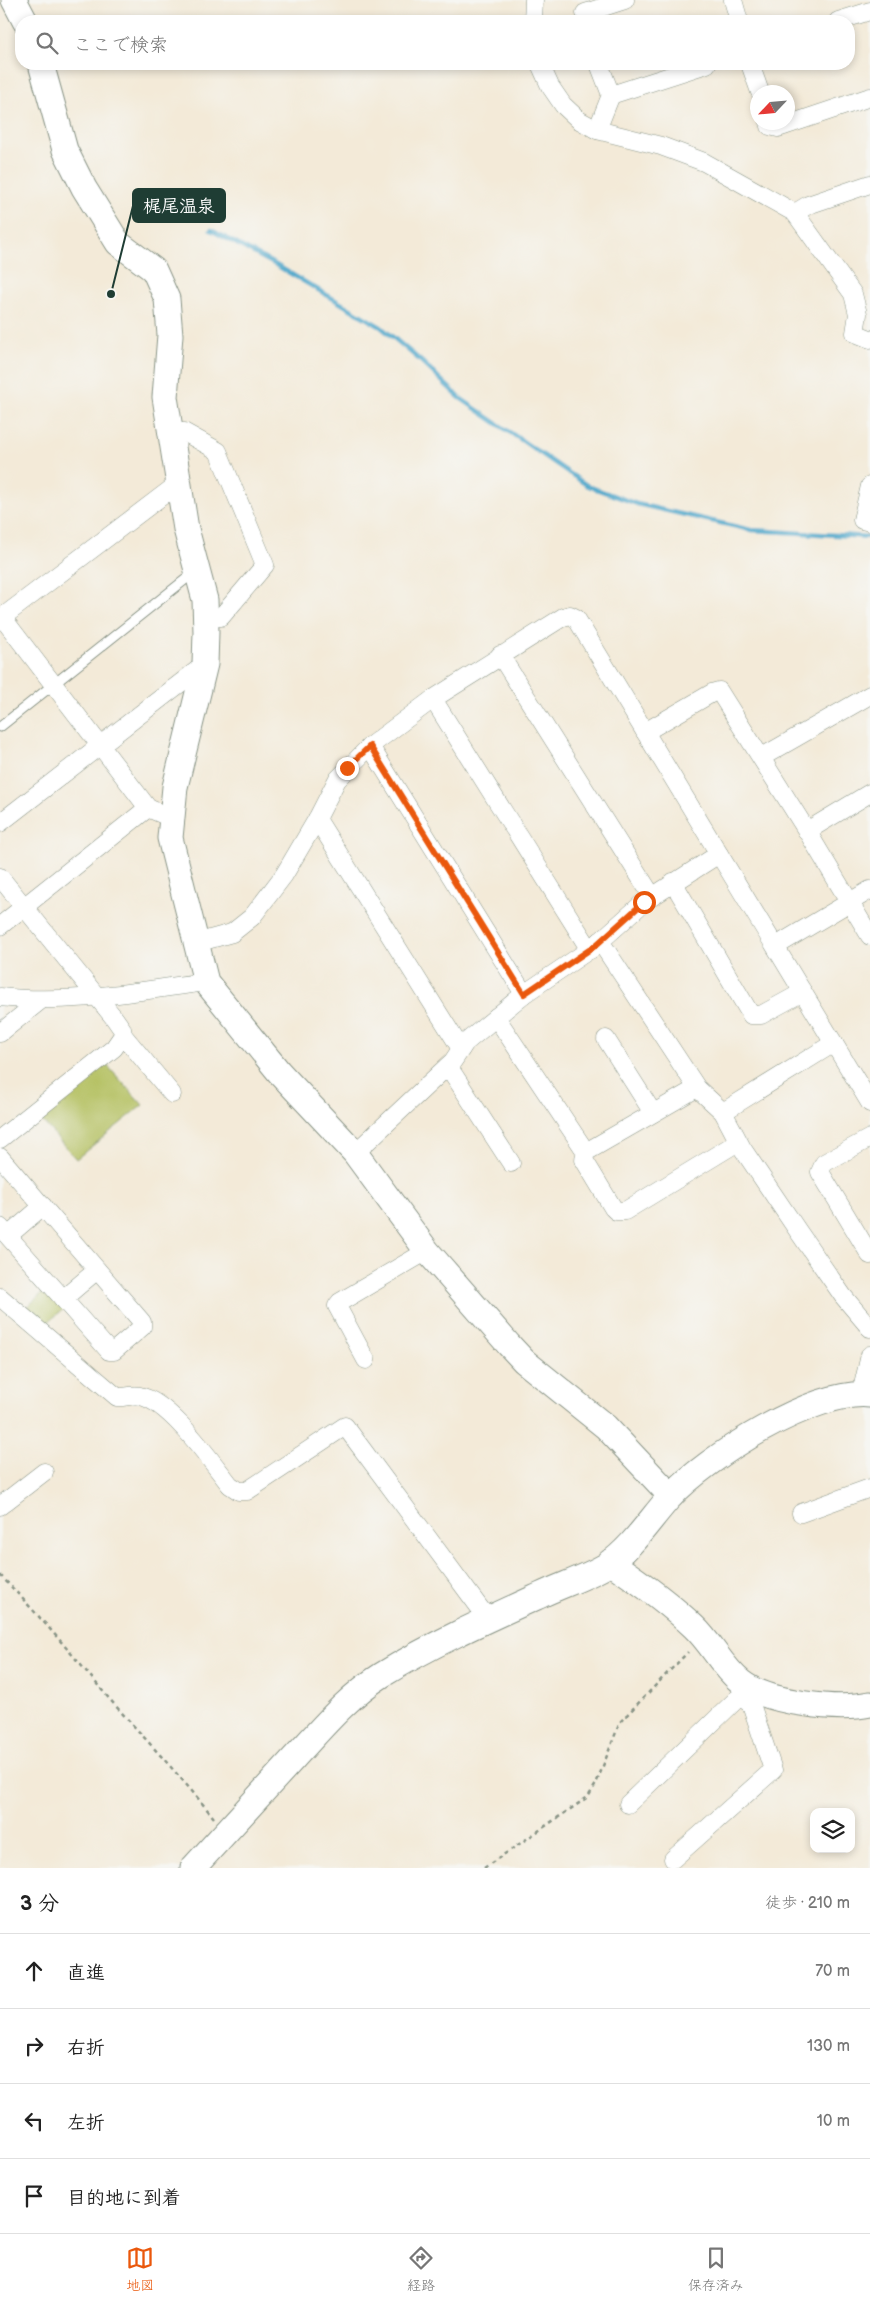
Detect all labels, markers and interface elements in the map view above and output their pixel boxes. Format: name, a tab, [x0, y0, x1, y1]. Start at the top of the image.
search box	[15, 15, 855, 70]
icon: search	[33, 29, 61, 57]
text: ここで検索	[73, 34, 168, 57]
north arrow	[750, 85, 795, 130]
callout: 梶尾温泉	[133, 189, 225, 222]
text: 梶尾温泉	[143, 196, 215, 217]
route end	[336, 757, 359, 780]
route start	[633, 891, 656, 914]
map controls	[810, 1808, 855, 1853]
button: layers	[810, 1808, 855, 1853]
text: 3 分	[20, 1891, 59, 1916]
text: 徒歩 · 210 m	[765, 1894, 850, 1913]
icon: ahead	[20, 1957, 48, 1985]
text: 直進	[67, 1962, 105, 1985]
text: 70 m	[815, 1962, 850, 1981]
icon: right	[20, 2032, 48, 2060]
text: 右折	[67, 2037, 105, 2060]
text: 130 m	[807, 2037, 850, 2056]
icon: left	[20, 2107, 48, 2135]
text: 左折	[67, 2112, 105, 2135]
text: 10 m	[817, 2112, 850, 2131]
icon: arrive	[20, 2182, 48, 2210]
text: 目的地に到着	[67, 2187, 181, 2210]
tab: 地図	[126, 2244, 154, 2294]
tab: 経路	[407, 2244, 435, 2294]
tab: 保存済み	[688, 2244, 744, 2294]

